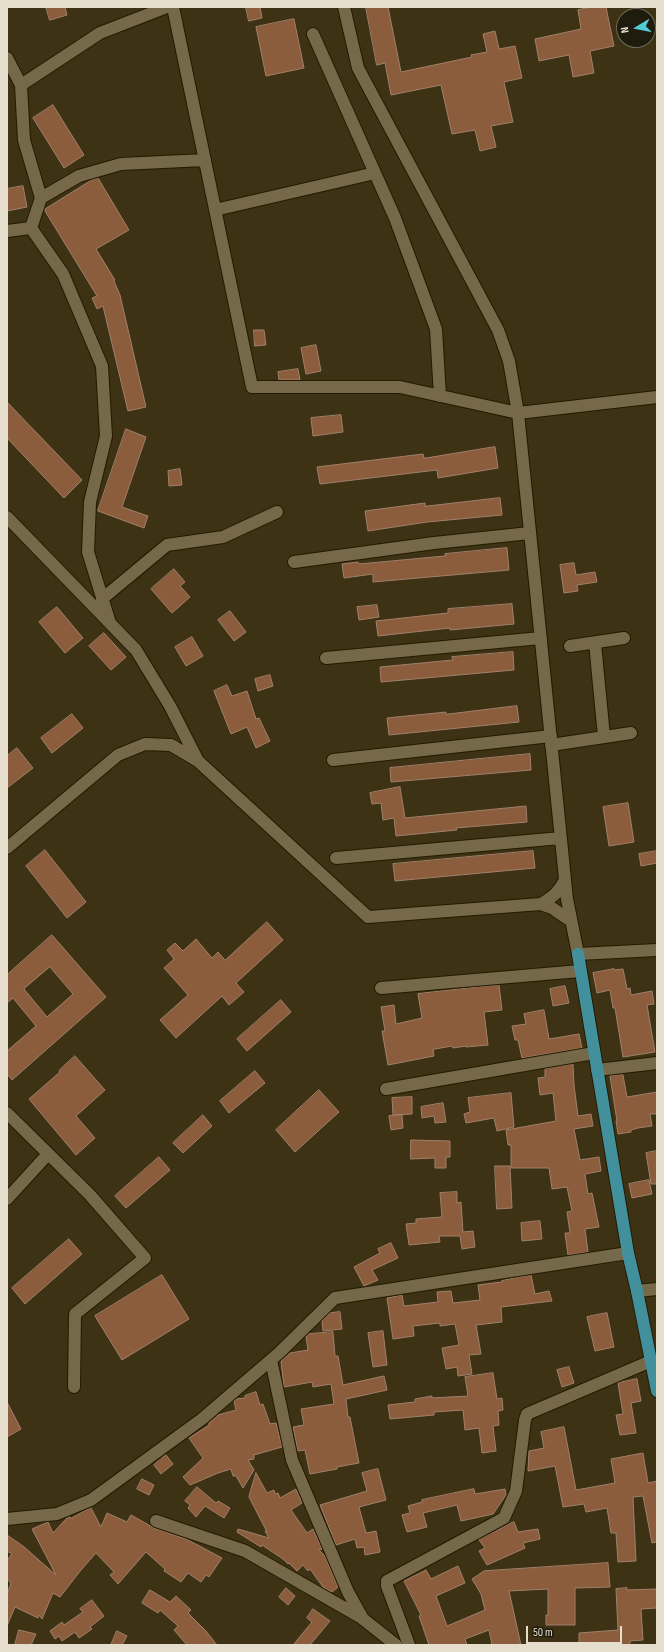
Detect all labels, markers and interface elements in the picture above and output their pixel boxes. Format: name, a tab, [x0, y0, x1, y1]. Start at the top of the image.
north arrow	[616, 8, 656, 48]
text: N	[618, 26, 632, 34]
scale bar	[528, 1618, 624, 1644]
text: 50 m	[533, 1625, 553, 1640]

